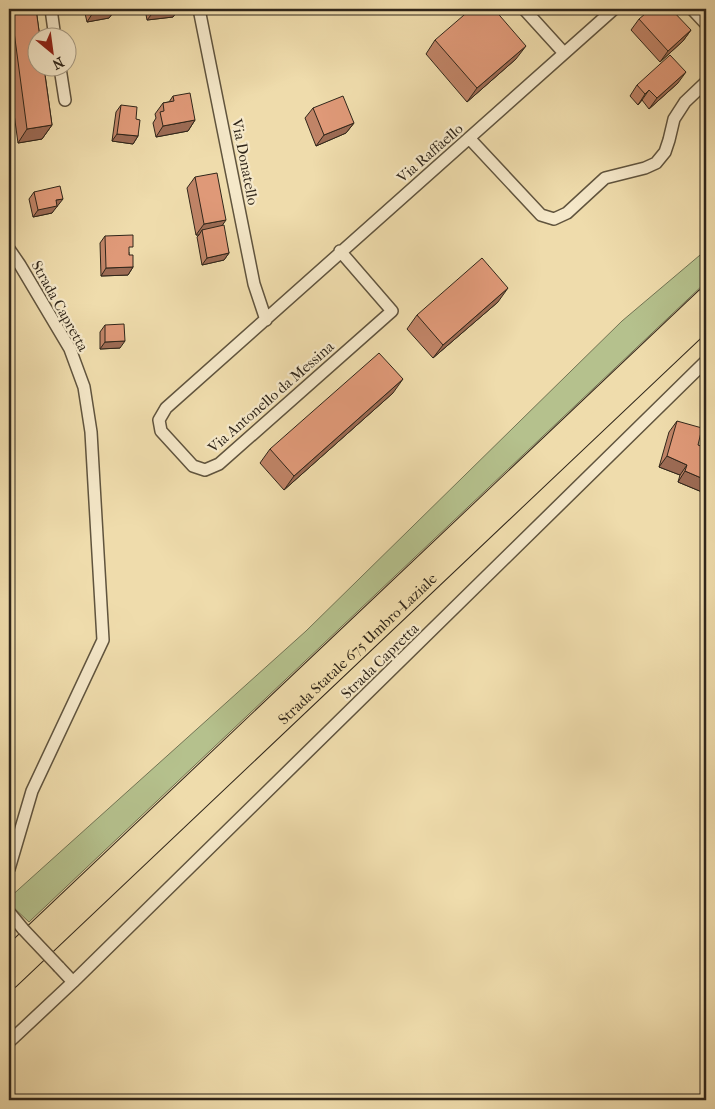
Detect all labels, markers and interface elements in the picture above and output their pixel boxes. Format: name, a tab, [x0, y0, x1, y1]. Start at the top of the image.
north arrow	[28, 28, 78, 78]
text: N	[49, 53, 67, 73]
street label: Via Donatello	[228, 116, 262, 207]
street label: Via Raffaello	[393, 119, 467, 187]
street label: Strada Capretta	[28, 257, 93, 356]
street label: Via Antonello da Messina	[204, 337, 338, 457]
street label: Strada Statale 675 Umbro-Laziale	[274, 569, 441, 728]
street label: Strada Capretta	[337, 619, 423, 703]

